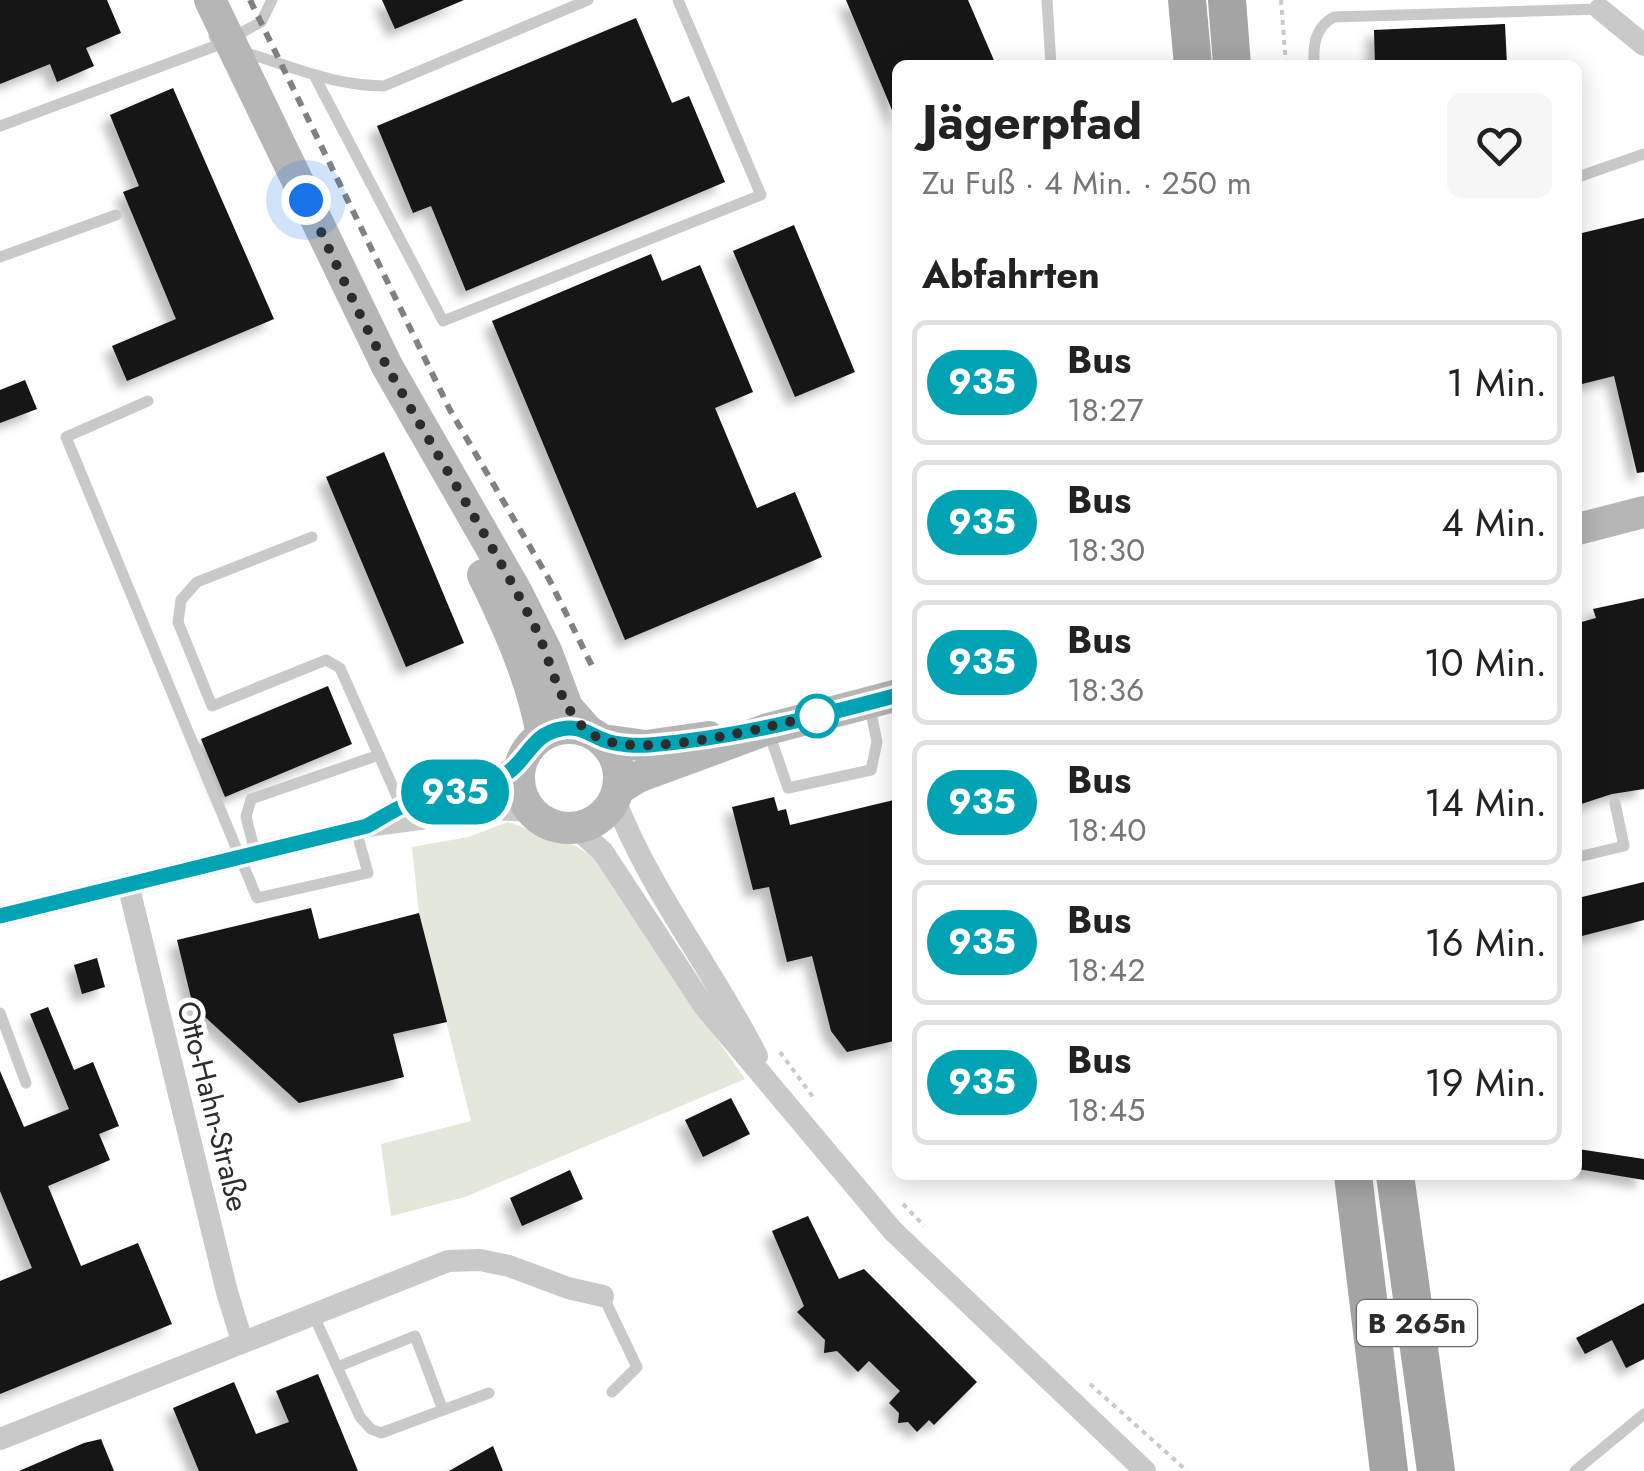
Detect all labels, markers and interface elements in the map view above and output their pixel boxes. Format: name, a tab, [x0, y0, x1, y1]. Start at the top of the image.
text: Jägerpfad	[922, 88, 1142, 157]
button: heart	[1447, 93, 1552, 198]
text: Zu Fuß · 4 Min. · 250 m	[922, 160, 1252, 206]
your location	[281, 175, 331, 225]
text: Abfahrten	[922, 247, 1100, 302]
text: Bus	[1067, 332, 1131, 387]
text: 1 Min.	[1446, 355, 1547, 410]
text: 935	[948, 357, 1016, 407]
text: 18:27	[1067, 387, 1143, 433]
text: Bus	[1067, 472, 1131, 527]
text: 4 Min.	[1441, 495, 1547, 550]
text: 935	[948, 497, 1016, 547]
text: 18:30	[1067, 527, 1145, 573]
text: Bus	[1067, 612, 1131, 667]
text: 10 Min.	[1424, 635, 1547, 690]
text: 935	[948, 637, 1016, 687]
text: 18:36	[1067, 667, 1144, 713]
unlabelled marker	[796, 695, 838, 737]
text: Bus	[1067, 752, 1131, 807]
line badge: 935	[398, 760, 512, 824]
text: 935	[421, 767, 489, 817]
text: 14 Min.	[1424, 775, 1547, 830]
text: 935	[948, 777, 1016, 827]
text: 18:40	[1067, 807, 1146, 853]
text: Bus	[1067, 892, 1131, 947]
text: 16 Min.	[1425, 915, 1547, 970]
text: 935	[948, 917, 1016, 967]
text: 18:42	[1067, 947, 1145, 993]
street label: Otto-Hahn-Straße	[166, 996, 260, 1216]
text: Bus	[1067, 1032, 1131, 1087]
text: 19 Min.	[1425, 1055, 1547, 1110]
text: 935	[948, 1057, 1016, 1107]
text: 18:45	[1067, 1087, 1145, 1133]
road number: B 265n	[1357, 1300, 1477, 1346]

